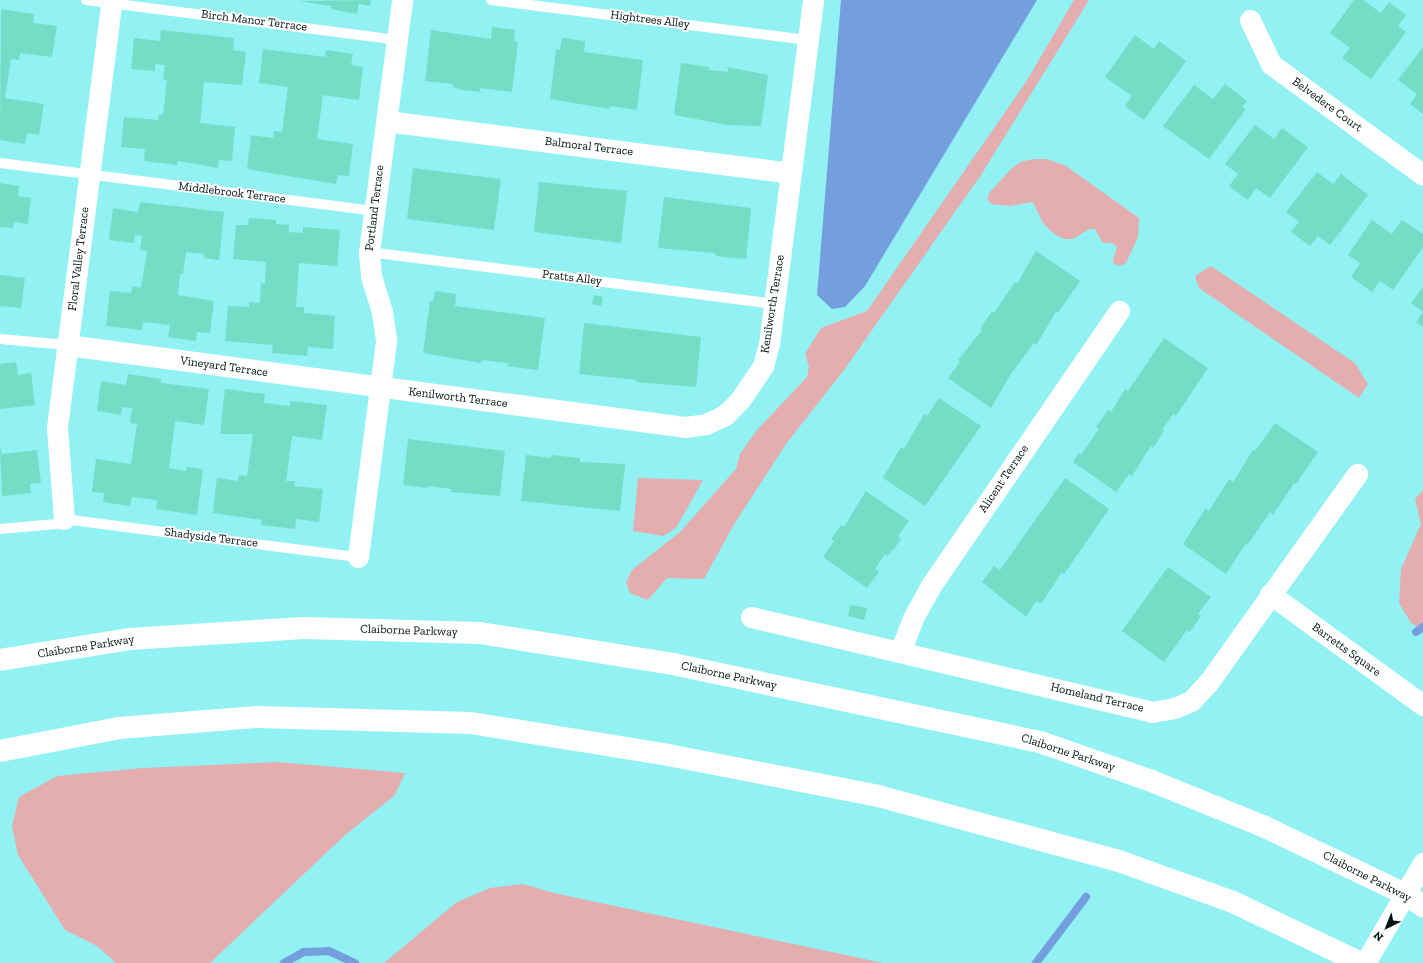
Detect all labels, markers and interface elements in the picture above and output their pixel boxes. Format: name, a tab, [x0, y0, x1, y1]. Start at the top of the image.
street label: Birch Manor Terrace	[200, 7, 308, 35]
street label: Hightrees Alley	[609, 8, 691, 32]
street label: Belvedere Court	[1289, 75, 1365, 135]
street label: Balmoral Terrace	[544, 134, 634, 160]
street label: Portland Terrace	[363, 164, 387, 252]
street label: Middlebrook Terrace	[178, 179, 286, 207]
street label: Floral Valley Terrace	[65, 206, 93, 312]
street label: Kenilworth Terrace	[758, 254, 788, 354]
street label: Pratts Alley	[541, 267, 603, 289]
street label: Vineyard Terrace	[179, 354, 269, 380]
street label: Kenilworth Terrace	[408, 385, 508, 411]
street label: Alicent Terrace	[976, 442, 1032, 516]
street label: Shadyside Terrace	[163, 525, 259, 551]
street label: Barretts Square	[1309, 620, 1383, 680]
street label: Claiborne Parkway	[360, 622, 458, 640]
street label: Claiborne Parkway	[37, 632, 135, 662]
street label: Claiborne Parkway	[680, 659, 778, 693]
street label: Homeland Terrace	[1049, 680, 1145, 716]
street label: Claiborne Parkway	[1019, 731, 1117, 775]
street label: Claiborne Parkway	[1320, 848, 1414, 906]
north arrow	[1367, 907, 1407, 947]
text: N	[1371, 929, 1386, 944]

